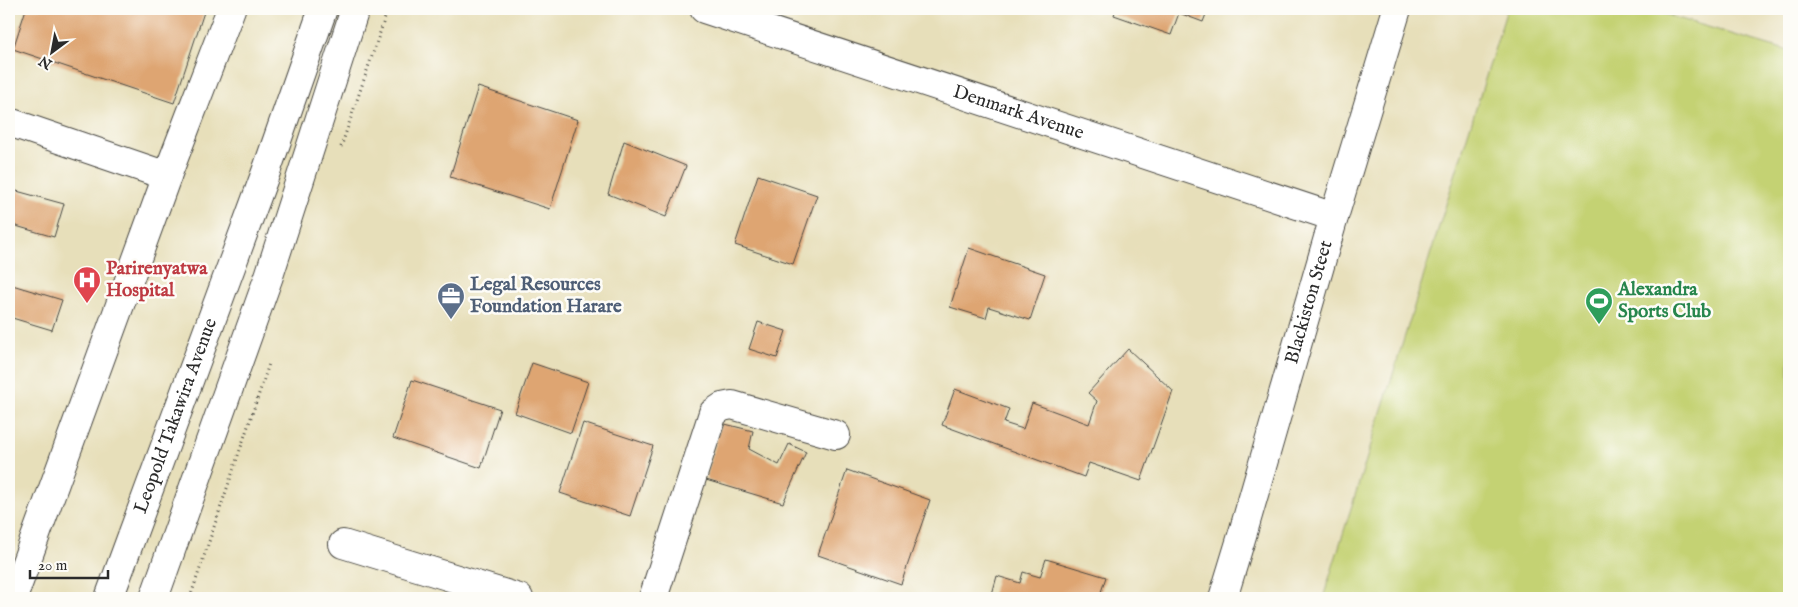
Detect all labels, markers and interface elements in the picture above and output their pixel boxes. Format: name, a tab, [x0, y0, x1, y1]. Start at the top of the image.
north arrow	[28, 28, 78, 78]
text: N	[36, 51, 56, 74]
street label: Denmark Avenue	[950, 80, 1087, 146]
street label: Blackiston Steet	[1280, 237, 1339, 367]
place label: Parirenyatwa Hospital	[106, 257, 208, 303]
hospital icon: Parirenyatwa Hospital	[72, 265, 102, 304]
place label: Legal Resources Foundation Harare	[470, 273, 622, 319]
place label: Alexandra Sports Club	[1617, 278, 1711, 324]
office icon: Legal Resources Foundation Harare	[436, 281, 466, 320]
sports icon: Alexandra Sports Club	[1584, 286, 1614, 325]
street label: Leopold Takawira Avenue	[129, 315, 223, 517]
scale bar	[30, 547, 108, 579]
text: 20 m	[38, 556, 68, 575]

